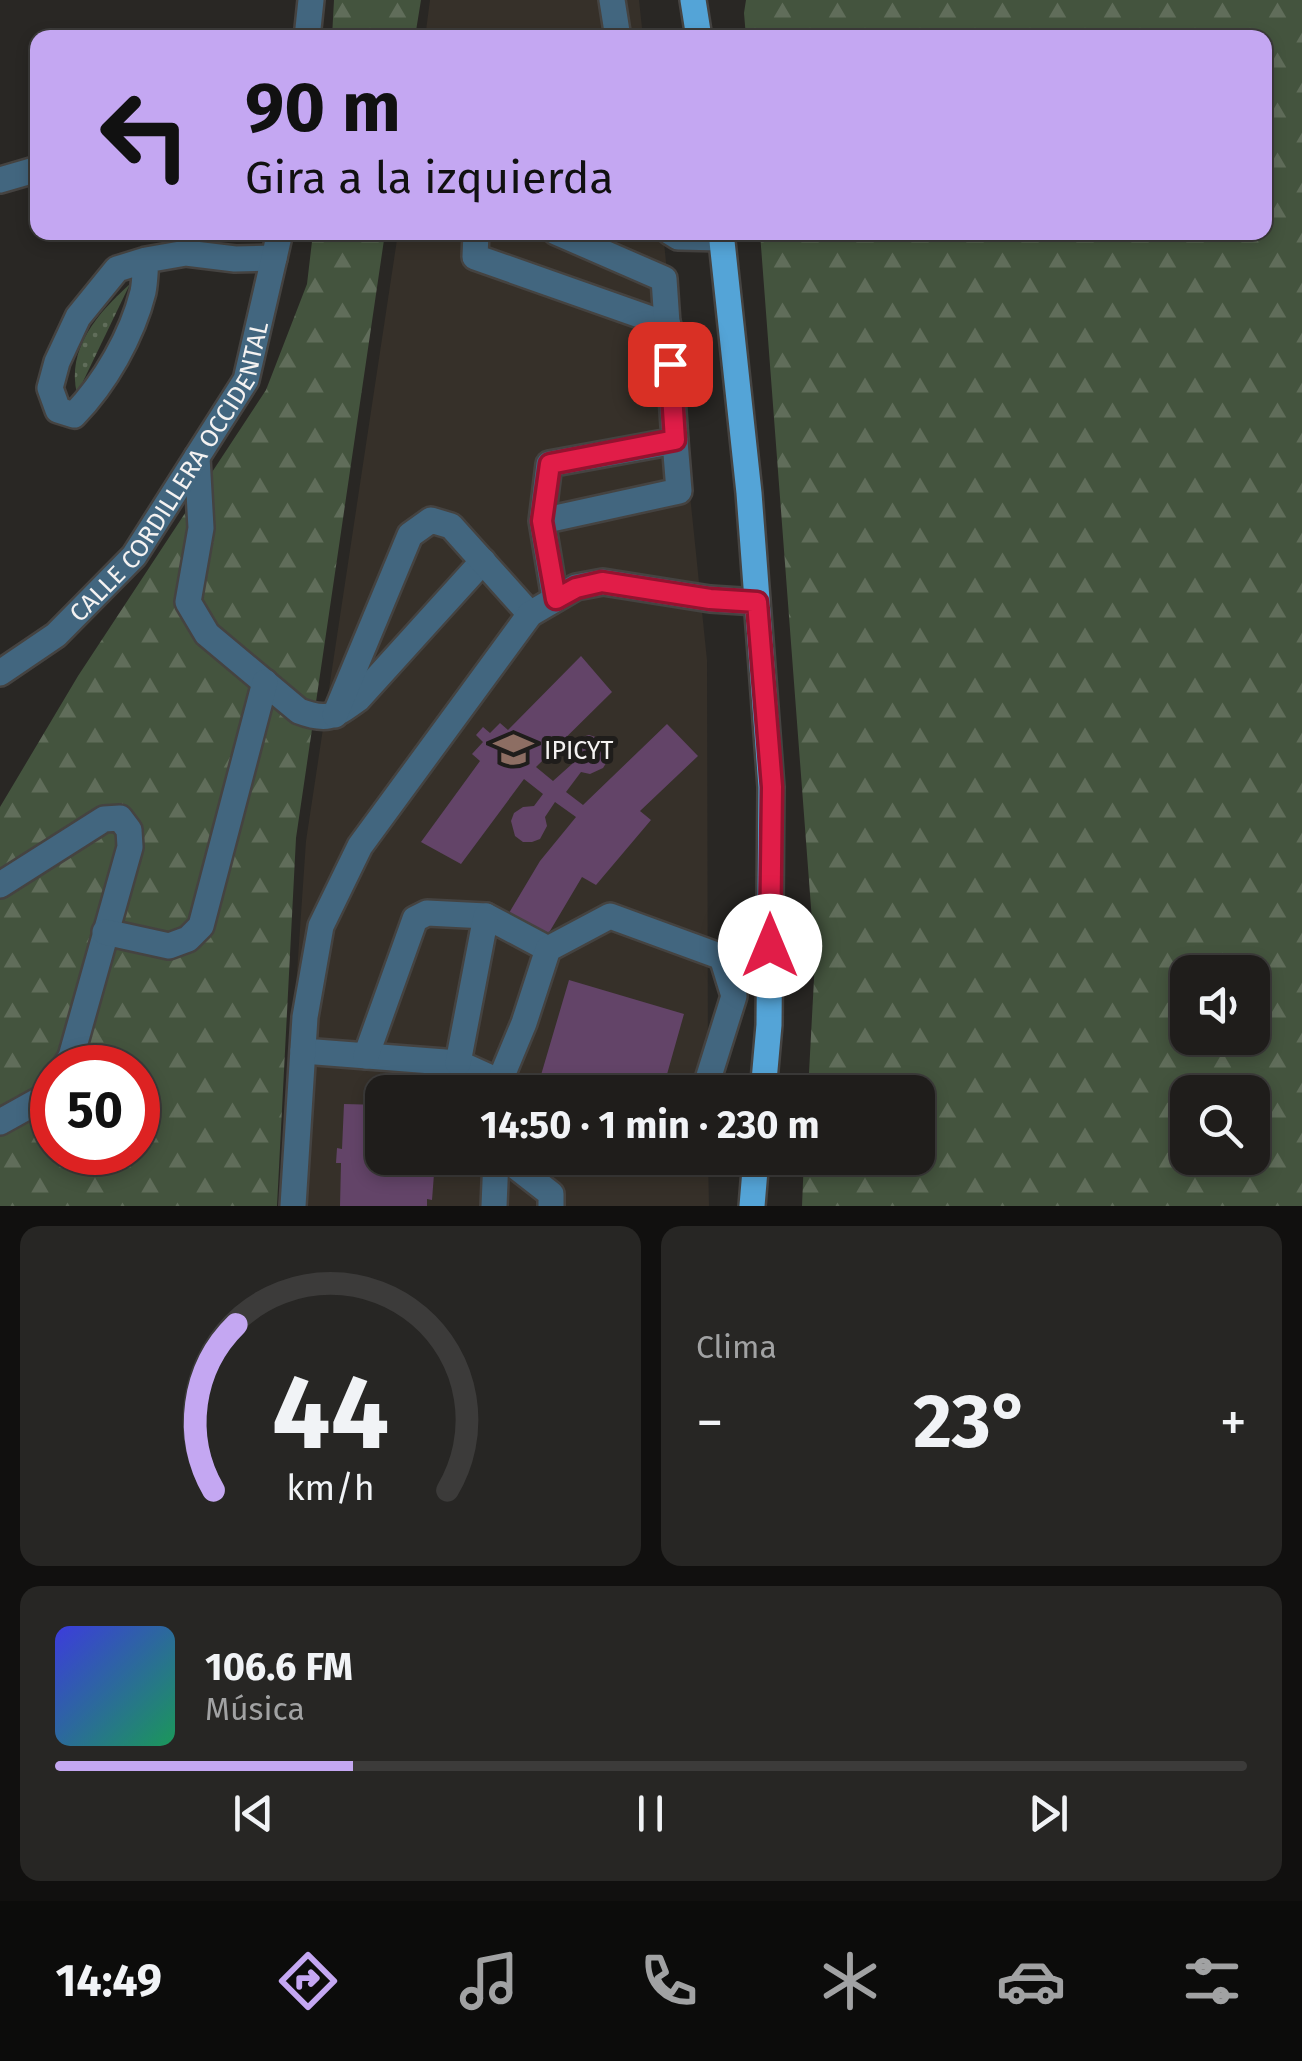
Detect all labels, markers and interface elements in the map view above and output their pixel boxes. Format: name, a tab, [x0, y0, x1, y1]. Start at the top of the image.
text: 90 m	[245, 66, 401, 150]
icon: left	[80, 70, 210, 200]
text: Gira a la izquierda	[245, 151, 614, 205]
street label: CALLE CORDILLERA OCCIDENTAL	[64, 318, 275, 628]
pin	[628, 322, 713, 407]
icon: arrive	[643, 337, 698, 392]
school or university icon: IPICYT	[493, 729, 535, 771]
place label: IPICYT	[544, 736, 614, 766]
position arrow	[718, 894, 822, 998]
map controls	[1170, 955, 1270, 1175]
button: sound	[1170, 955, 1270, 1055]
speed limit sign: 50	[30, 1045, 160, 1175]
button: search	[1170, 1075, 1270, 1175]
text: 14:50 · 1 min · 230 m	[480, 1102, 820, 1148]
text: Clima	[696, 1328, 777, 1366]
text: 44	[272, 1351, 389, 1476]
text: 23°	[913, 1377, 1030, 1467]
text: −	[696, 1390, 724, 1456]
text: +	[1220, 1390, 1247, 1456]
text: km/h	[286, 1467, 375, 1509]
text: 106.6 FM	[205, 1644, 353, 1690]
text: Música	[205, 1690, 305, 1728]
icon: previous	[226, 1786, 281, 1841]
icon: pause	[623, 1786, 678, 1841]
icon: next	[1021, 1786, 1076, 1841]
icon: directions	[273, 1946, 343, 2016]
icon: music	[454, 1946, 524, 2016]
icon: phone	[634, 1946, 704, 2016]
icon: climate	[815, 1946, 885, 2016]
icon: car	[996, 1946, 1066, 2016]
icon: filters	[1177, 1946, 1247, 2016]
text: 14:49	[55, 1954, 162, 2008]

